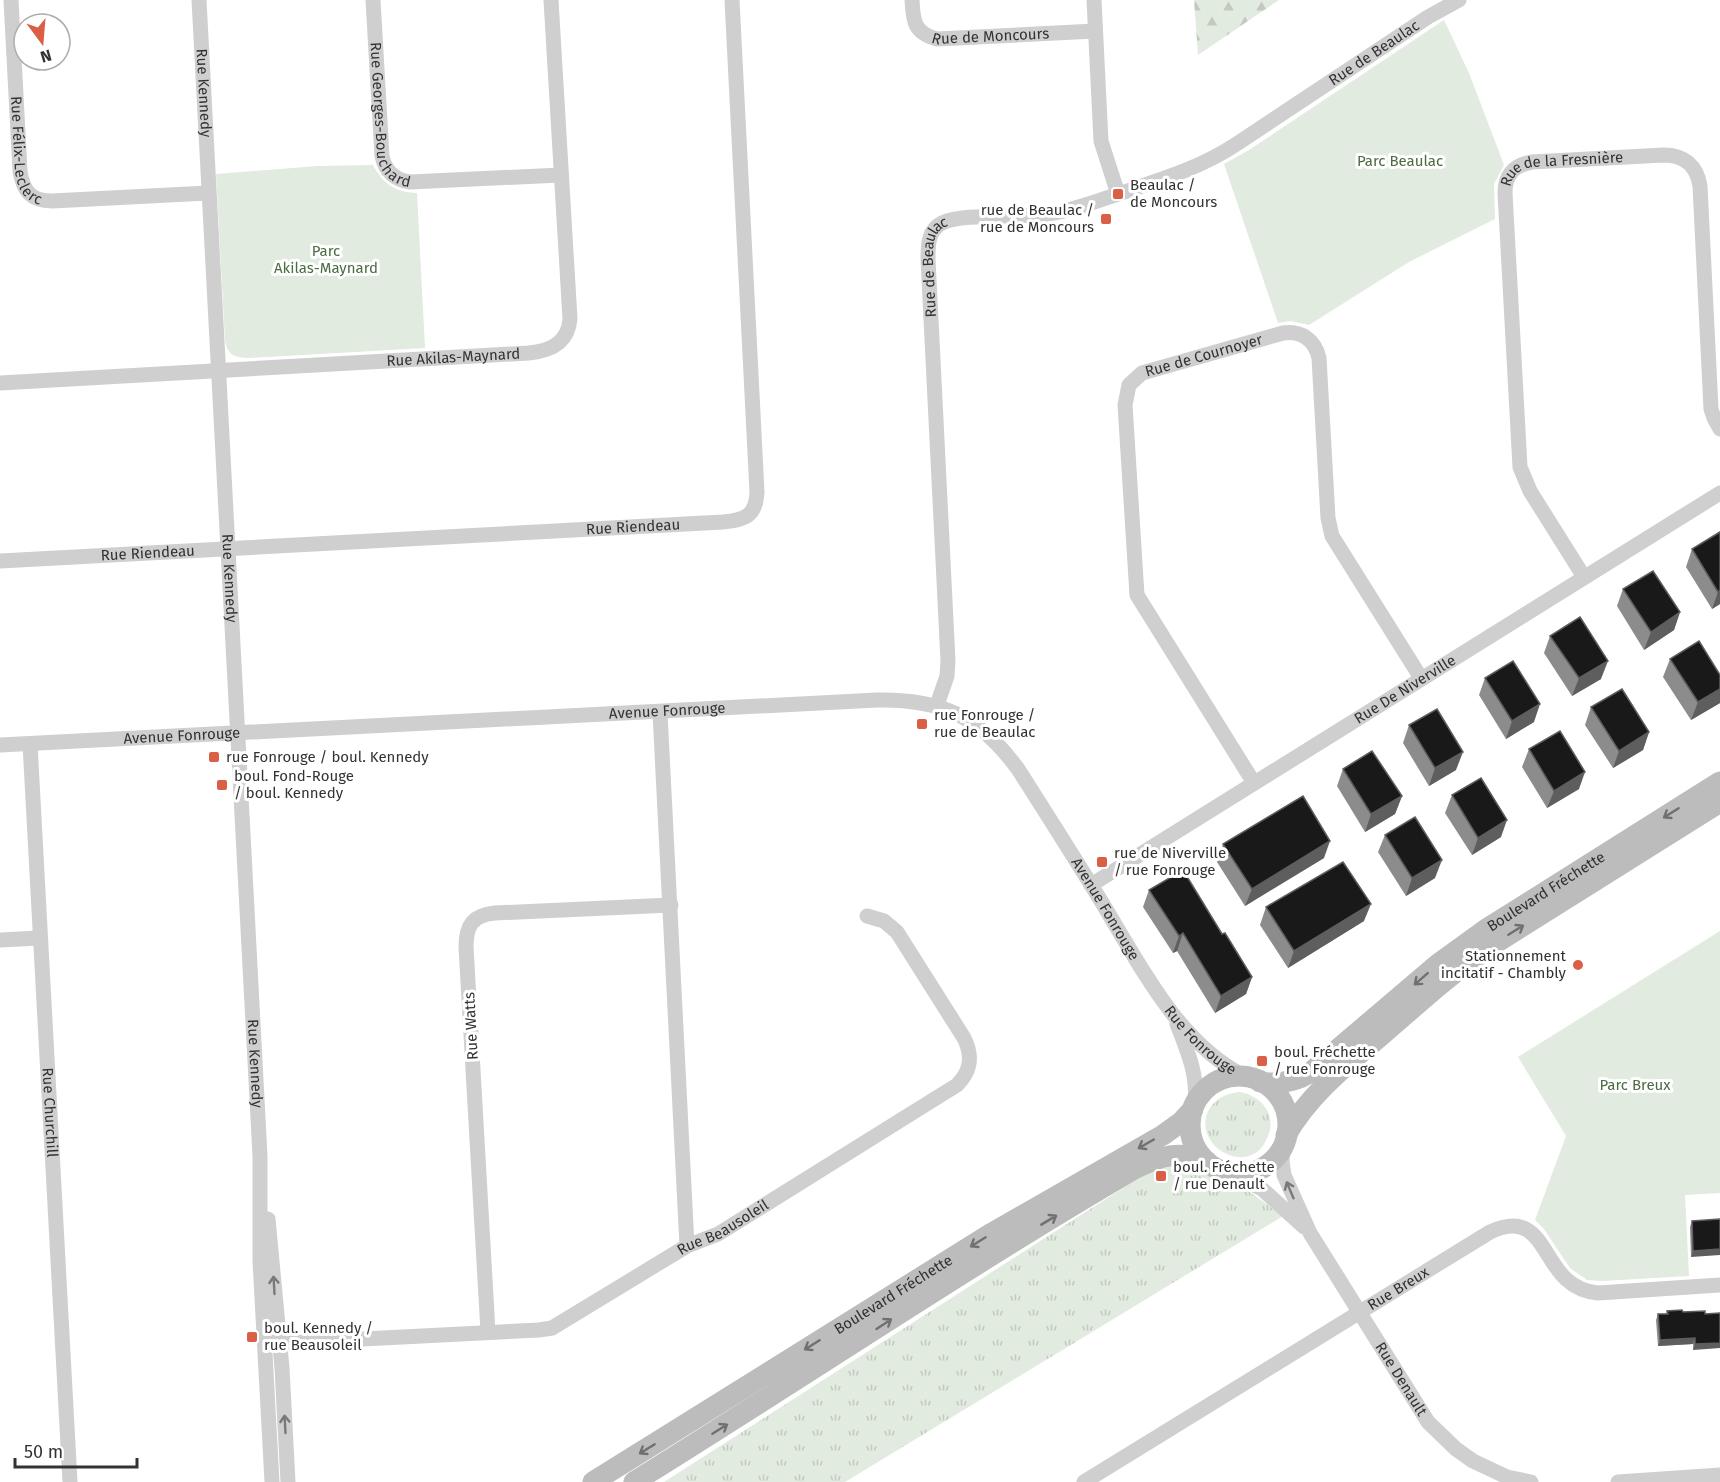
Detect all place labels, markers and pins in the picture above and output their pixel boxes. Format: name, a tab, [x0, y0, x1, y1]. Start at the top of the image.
place label: Beaulac / de Moncours	[1130, 176, 1217, 211]
marker: Beaulac / de Moncours	[1111, 187, 1125, 201]
place label: rue de Beaulac / rue de Moncours	[980, 201, 1094, 236]
marker: rue de Beaulac / rue de Moncours	[1099, 212, 1113, 226]
place label: rue Fonrouge / rue de Beaulac	[934, 706, 1035, 741]
marker: rue Fonrouge / rue de Beaulac	[915, 717, 929, 731]
place label: rue Fonrouge / boul. Kennedy	[226, 748, 429, 766]
marker: rue Fonrouge / boul. Kennedy	[207, 750, 221, 764]
place label: boul. Fond-Rouge / boul. Kennedy	[234, 767, 354, 802]
marker: boul. Fond-Rouge / boul. Kennedy	[215, 778, 229, 792]
place label: rue de Niverville / rue Fonrouge	[1114, 844, 1226, 879]
marker: rue de Niverville / rue Fonrouge	[1095, 855, 1109, 869]
place label: Stationnement incitatif - Chambly	[1441, 947, 1567, 982]
marker: Stationnement incitatif - Chambly	[1571, 958, 1585, 972]
place label: boul. Fréchette / rue Fonrouge	[1274, 1043, 1376, 1078]
marker: boul. Fréchette / rue Fonrouge	[1255, 1054, 1269, 1068]
place label: boul. Fréchette / rue Denault	[1173, 1158, 1275, 1193]
marker: boul. Fréchette / rue Denault	[1154, 1169, 1168, 1183]
place label: boul. Kennedy / rue Beausoleil	[264, 1319, 373, 1354]
marker: boul. Kennedy / rue Beausoleil	[245, 1330, 259, 1344]

